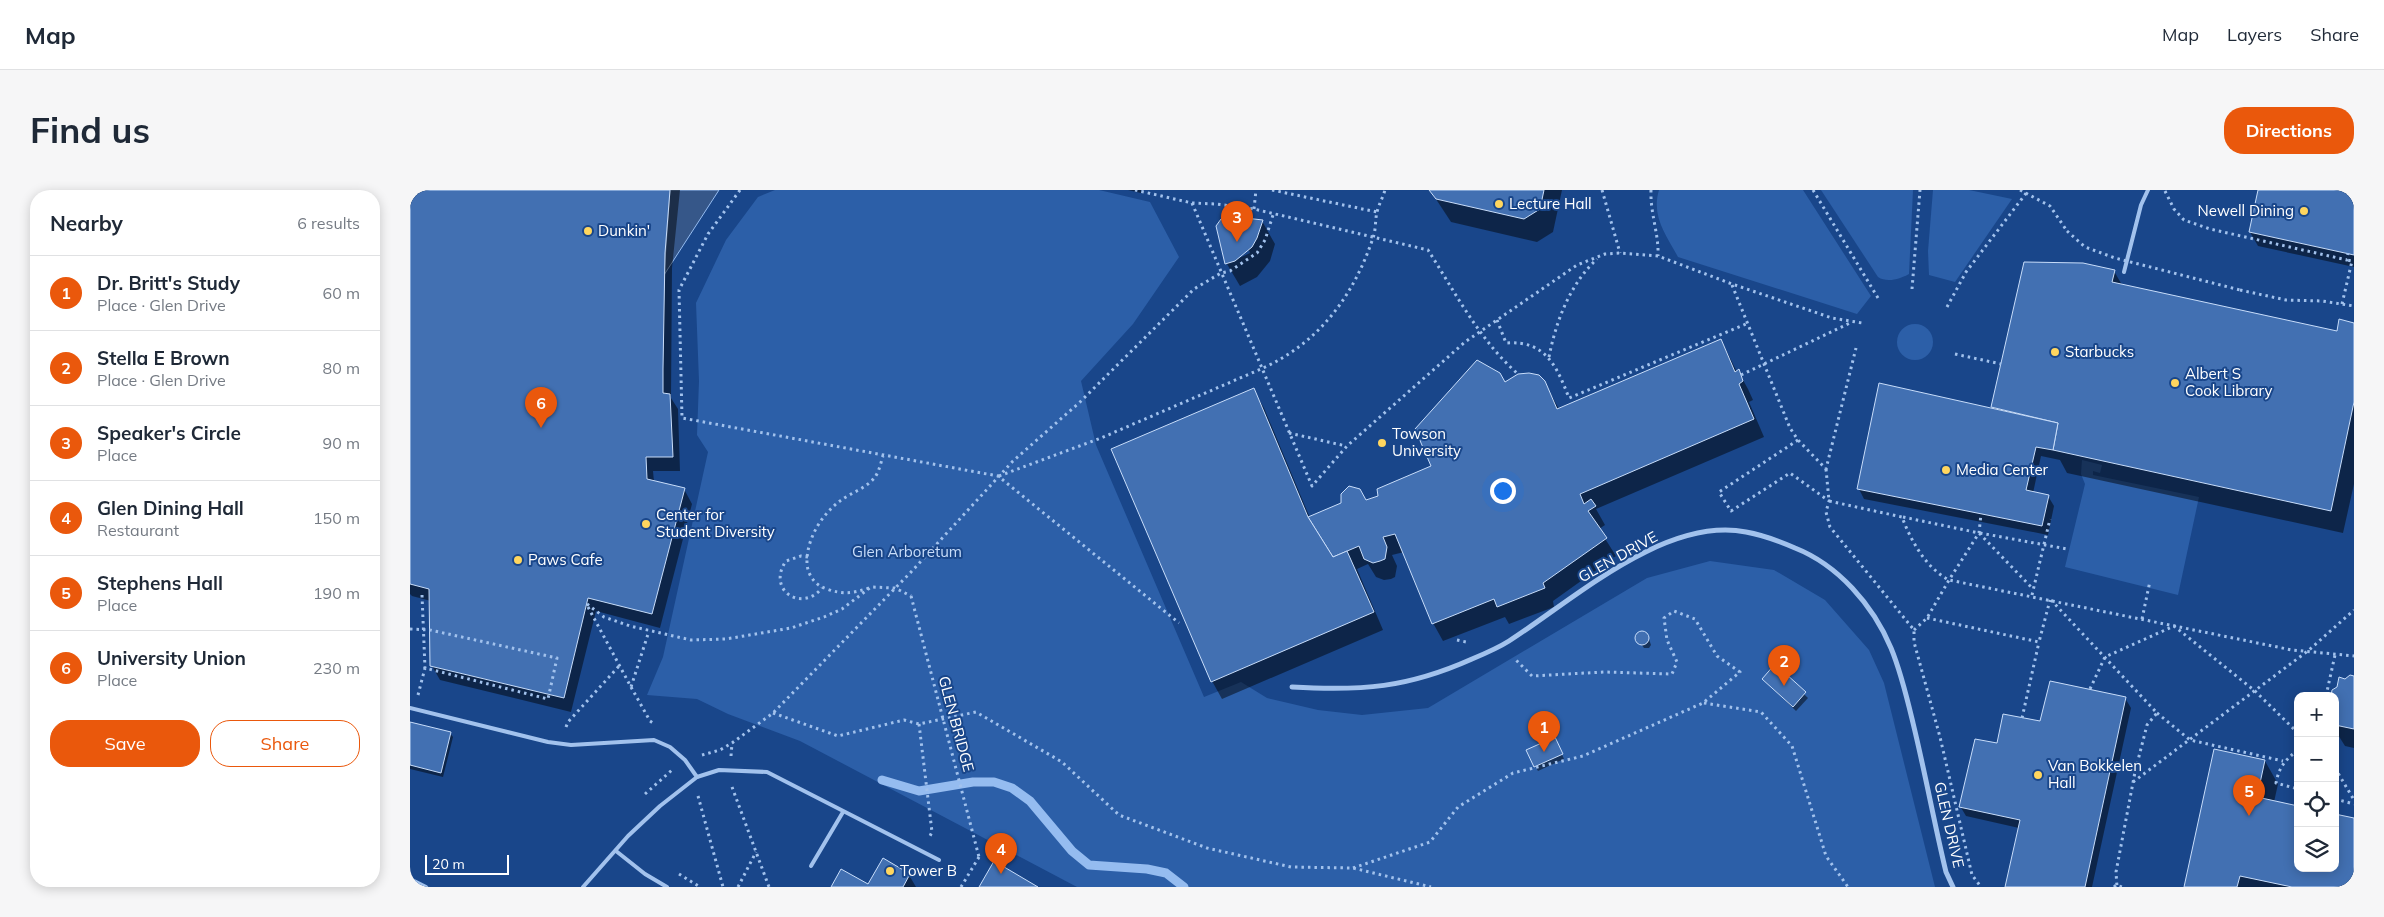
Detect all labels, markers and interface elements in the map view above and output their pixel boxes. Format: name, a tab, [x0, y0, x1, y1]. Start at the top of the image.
text: Map	[25, 20, 76, 50]
text: Map	[2162, 23, 2199, 46]
text: Layers	[2227, 23, 2282, 46]
text: Share	[2310, 23, 2359, 46]
button: Directions	[2224, 107, 2354, 154]
text: Find us	[30, 108, 150, 152]
place label: Lecture Hall	[1509, 194, 1592, 213]
marker: Lecture Hall	[1493, 198, 1505, 210]
pin: 3	[1221, 201, 1253, 242]
place label: Newell Dining	[2198, 201, 2294, 220]
marker: Newell Dining	[2298, 205, 2310, 217]
text: Nearby	[50, 210, 123, 236]
text: 6 results	[297, 213, 360, 233]
place label: Dunkin'	[598, 221, 650, 240]
marker: Dunkin'	[582, 225, 594, 237]
text: Dr. Britt's Study	[97, 271, 240, 295]
text: 1	[61, 283, 71, 303]
text: 60 m	[323, 283, 360, 303]
text: Place · Glen Drive	[97, 295, 226, 315]
place label: Starbucks	[2065, 342, 2134, 361]
text: Stella E Brown	[97, 346, 230, 370]
marker: Starbucks	[2049, 346, 2061, 358]
text: 2	[61, 358, 71, 378]
text: 80 m	[323, 358, 360, 378]
place label: Albert S Cook Library	[2185, 364, 2273, 400]
text: Place · Glen Drive	[97, 370, 226, 390]
marker: Albert S Cook Library	[2169, 377, 2181, 389]
pin: 6	[525, 387, 557, 428]
text: Speaker's Circle	[97, 421, 241, 445]
place label: Towson University	[1392, 424, 1461, 460]
text: 3	[61, 433, 71, 453]
text: 90 m	[323, 433, 360, 453]
marker: Towson University	[1376, 437, 1388, 449]
text: Place	[97, 445, 137, 465]
place label: Media Center	[1956, 460, 2049, 479]
marker: Media Center	[1940, 464, 1952, 476]
your location	[1490, 478, 1516, 504]
text: Glen Dining Hall	[97, 496, 244, 520]
place label: Center for Student Diversity	[656, 505, 775, 541]
text: 4	[61, 508, 71, 528]
text: 150 m	[313, 508, 360, 528]
marker: Center for Student Diversity	[640, 518, 652, 530]
text: Restaurant	[97, 520, 179, 540]
street label: GLEN DRIVE	[1575, 527, 1661, 586]
park label: Glen Arboretum	[852, 542, 962, 561]
place label: Paws Cafe	[528, 550, 603, 569]
marker: Paws Cafe	[512, 554, 524, 566]
text: Stephens Hall	[97, 571, 223, 595]
text: 5	[61, 583, 71, 603]
text: 190 m	[313, 583, 360, 603]
text: Place	[97, 595, 137, 615]
pin: 2	[1768, 645, 1800, 686]
text: University Union	[97, 646, 246, 670]
text: 6	[61, 658, 71, 678]
text: 230 m	[313, 658, 360, 678]
text: Place	[97, 670, 137, 690]
street label: GLEN BRIDGE	[935, 674, 978, 774]
map controls	[2294, 692, 2339, 872]
button: +	[2294, 692, 2339, 737]
pin: 1	[1528, 711, 1560, 752]
button: Save	[50, 720, 200, 767]
button: Share	[210, 720, 360, 767]
button: −	[2294, 737, 2339, 782]
place label: Van Bokkelen Hall	[2048, 756, 2142, 792]
marker: Van Bokkelen Hall	[2032, 769, 2044, 781]
pin: 5	[2233, 775, 2265, 816]
street label: GLEN DRIVE	[1930, 780, 1969, 870]
button: locate	[2294, 782, 2339, 827]
button: layers	[2294, 827, 2339, 872]
pin: 4	[985, 833, 1017, 874]
scale bar	[425, 852, 509, 875]
text: 20 m	[432, 855, 465, 873]
place label: Tower B	[900, 861, 957, 880]
marker: Tower B	[884, 865, 896, 877]

